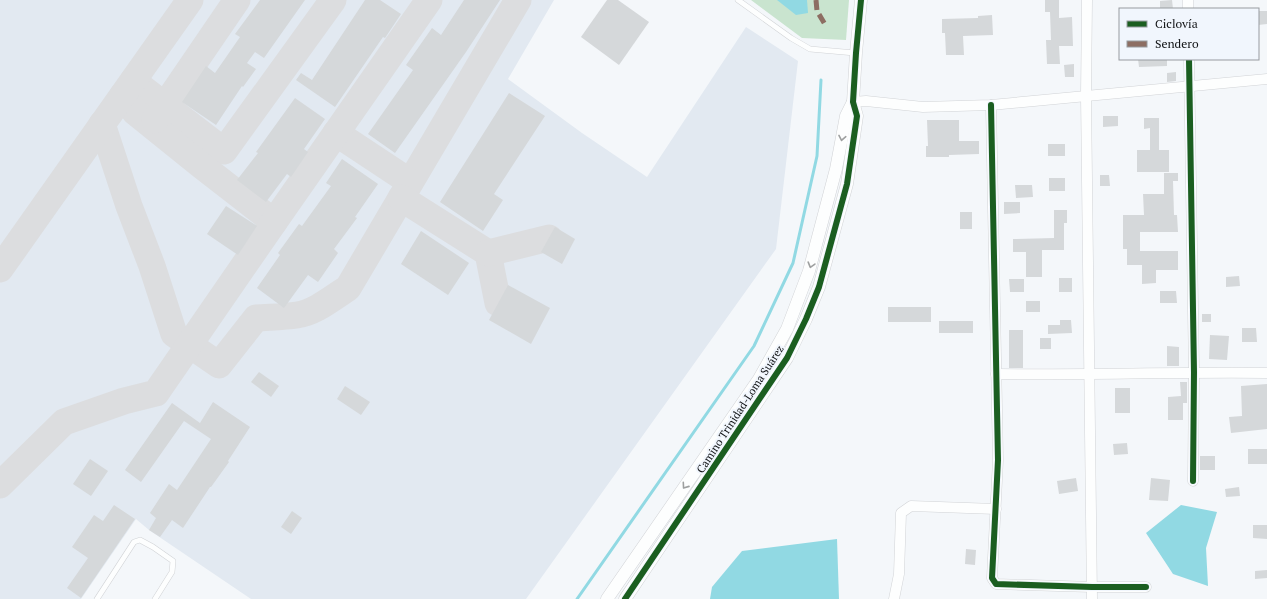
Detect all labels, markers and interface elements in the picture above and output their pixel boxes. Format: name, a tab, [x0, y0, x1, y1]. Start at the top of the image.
legend	[1119, 8, 1259, 60]
text: Ciclovía	[1155, 16, 1198, 31]
text: Sendero	[1155, 36, 1199, 51]
one-way arrow	[838, 135, 846, 141]
one-way arrow	[807, 261, 816, 268]
street label: Camino Trinidad-Loma Suárez	[693, 342, 787, 476]
one-way arrow	[682, 482, 690, 489]

